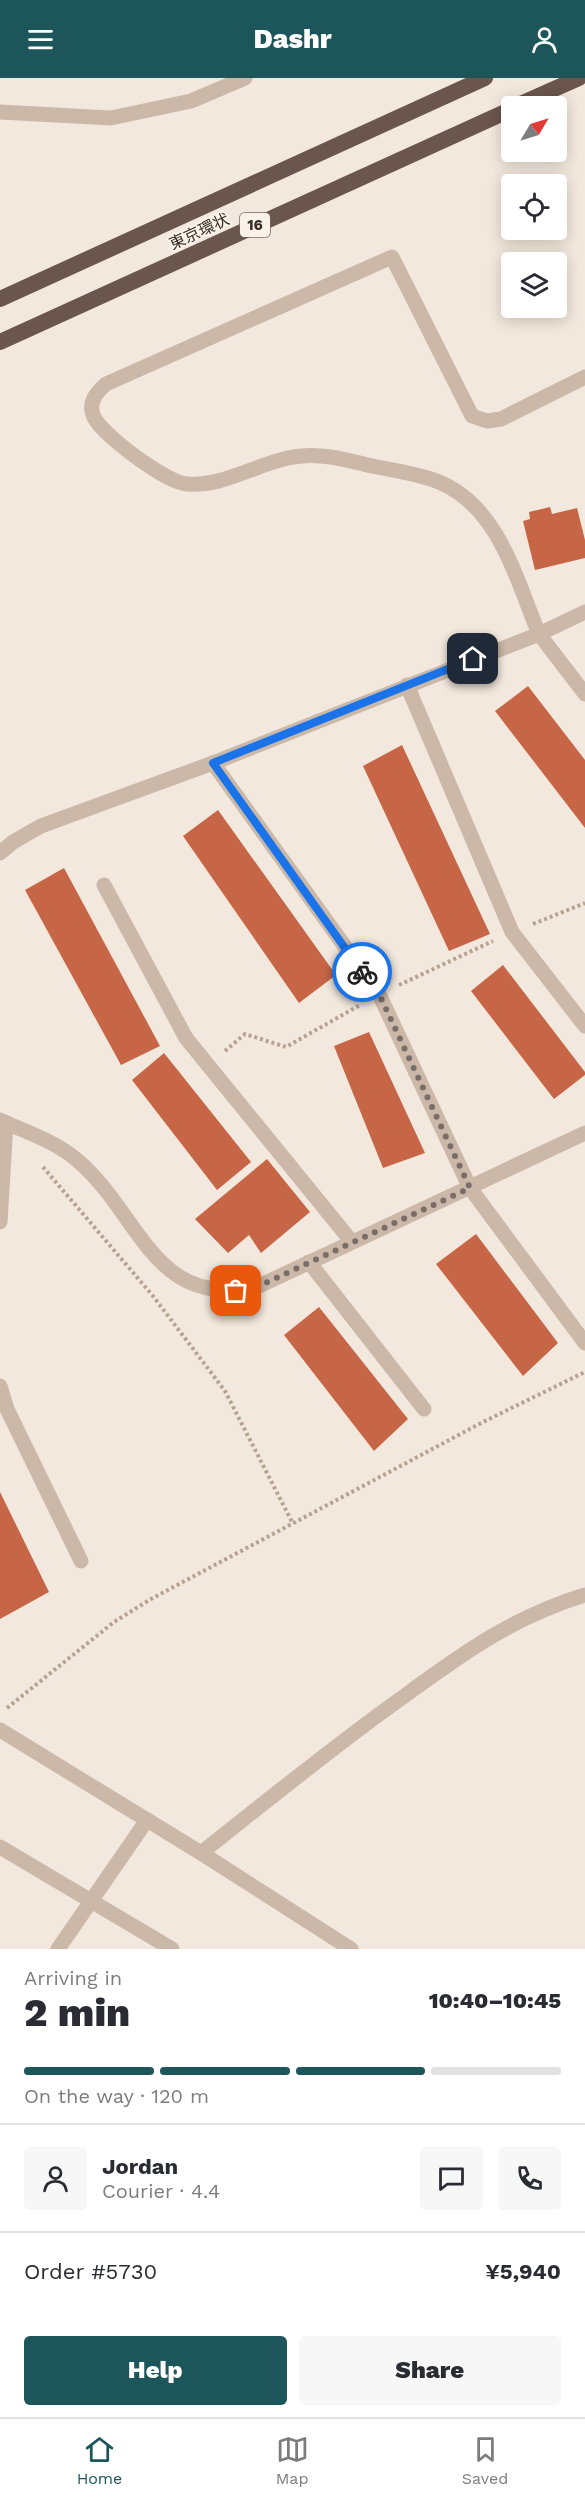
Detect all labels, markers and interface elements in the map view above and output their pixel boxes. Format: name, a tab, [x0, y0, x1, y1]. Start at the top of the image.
icon: menu	[24, 23, 57, 56]
text: Dashr	[254, 23, 331, 55]
icon: person	[528, 23, 561, 56]
north arrow	[501, 96, 567, 162]
map controls	[501, 96, 567, 318]
button: locate	[501, 174, 567, 240]
street label: 東京環状	[166, 209, 232, 254]
road number: 16	[240, 213, 270, 237]
button: layers	[501, 252, 567, 318]
pin	[447, 633, 498, 684]
icon: home	[456, 642, 489, 675]
courier	[332, 942, 392, 1002]
icon: bike	[346, 956, 379, 989]
pin	[210, 1265, 261, 1316]
icon: bag	[219, 1274, 252, 1307]
text: Arriving in	[24, 1966, 122, 1990]
text: 10:40–10:45	[429, 1988, 561, 2013]
text: 2 min	[24, 1990, 130, 2035]
text: On the way · 120 m	[24, 2084, 209, 2108]
button: person	[24, 2147, 87, 2210]
button: chat	[420, 2147, 483, 2210]
button: phone	[498, 2147, 561, 2210]
text: Jordan	[102, 2154, 178, 2179]
text: Courier · 4.4	[102, 2179, 220, 2203]
text: Order #5730	[24, 2259, 157, 2284]
text: ¥5,940	[485, 2259, 561, 2284]
button: Help	[24, 2336, 287, 2405]
button: Share	[299, 2336, 561, 2405]
tab: Home	[77, 2433, 122, 2488]
tab: Map	[276, 2433, 309, 2488]
tab: Saved	[462, 2433, 508, 2488]

